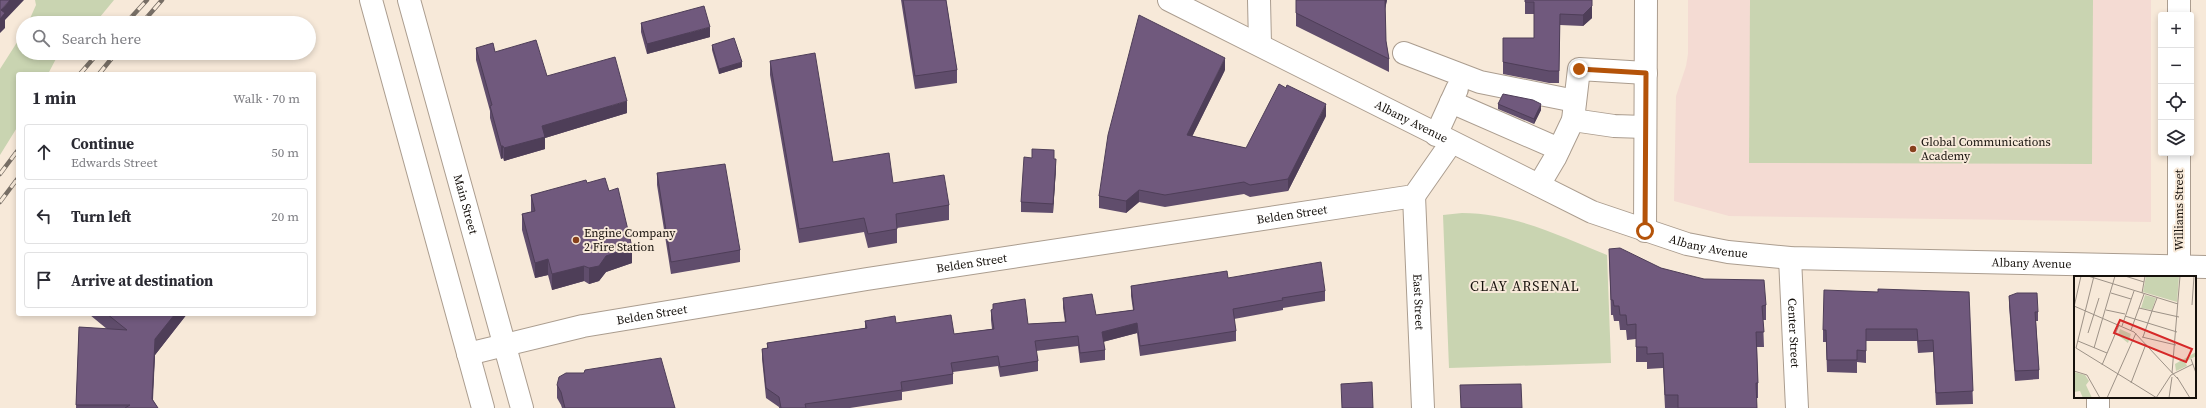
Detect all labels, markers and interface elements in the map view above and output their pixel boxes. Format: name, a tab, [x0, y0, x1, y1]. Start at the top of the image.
map controls	[2158, 12, 2194, 156]
button: +	[2158, 12, 2194, 48]
search box	[16, 16, 316, 60]
icon: search	[30, 27, 52, 49]
text: Search here	[62, 28, 141, 49]
button: −	[2158, 48, 2194, 84]
route end	[1570, 60, 1588, 78]
button: locate	[2158, 84, 2194, 120]
text: 1 min	[32, 86, 76, 110]
text: Walk · 70 m	[233, 90, 300, 107]
street label: Albany Avenue	[1372, 96, 1451, 146]
button: layers	[2158, 120, 2194, 156]
text: Continue	[71, 133, 134, 154]
place label: Global Communications Academy	[1921, 134, 2051, 164]
icon: ahead	[33, 141, 55, 163]
text: 50 m	[271, 144, 299, 161]
marker: Global Communications Academy	[1908, 144, 1918, 154]
text: Edwards Street	[71, 154, 157, 171]
street label: Williams Street	[2171, 169, 2187, 251]
street label: Main Street	[450, 173, 482, 236]
street label: Belden Street	[1255, 201, 1328, 228]
icon: left	[33, 205, 55, 227]
text: Turn left	[71, 206, 131, 227]
text: 20 m	[271, 208, 299, 225]
route start	[1636, 222, 1654, 240]
place label: Engine Company 2 Fire Station	[584, 225, 676, 255]
street label: Albany Avenue	[1667, 231, 1748, 262]
marker: Engine Company 2 Fire Station	[571, 235, 581, 245]
street label: Belden Street	[935, 250, 1008, 276]
street label: Albany Avenue	[1991, 254, 2072, 272]
icon: arrive	[33, 269, 55, 291]
text: Arrive at destination	[71, 270, 213, 291]
street label: East Street	[1409, 273, 1428, 330]
district label: CLAY ARSENAL	[1470, 276, 1580, 296]
inset map	[2074, 276, 2196, 398]
street label: Center Street	[1784, 298, 1803, 368]
street label: Belden Street	[615, 301, 688, 328]

